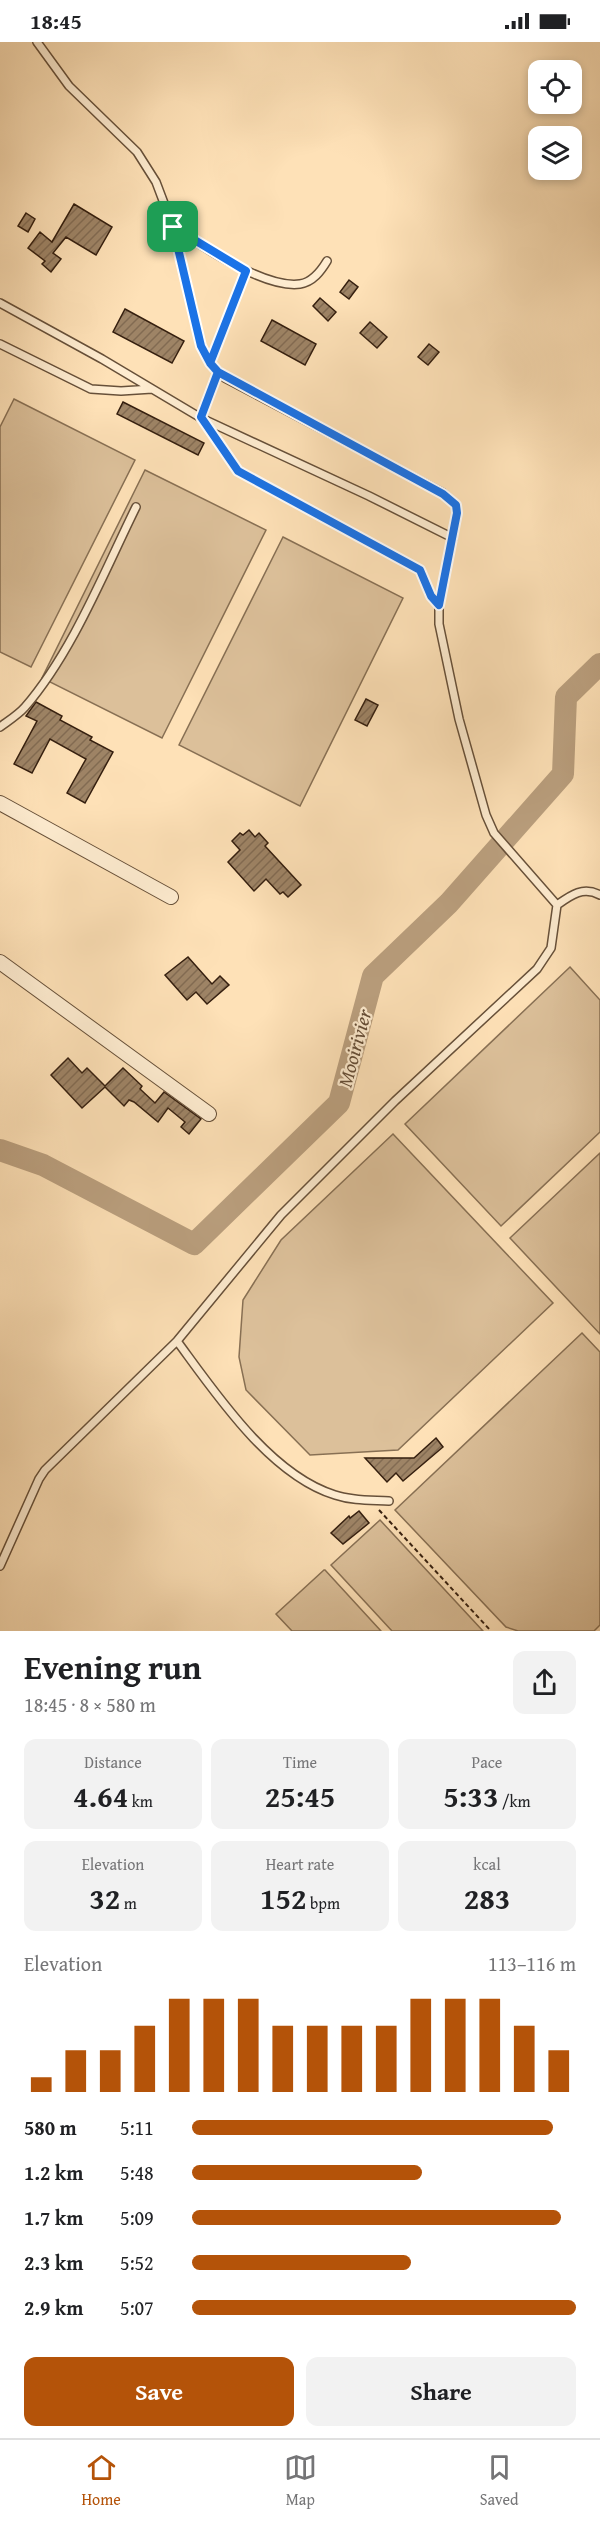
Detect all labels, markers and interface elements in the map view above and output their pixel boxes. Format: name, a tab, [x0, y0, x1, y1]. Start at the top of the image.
text: 18:45	[30, 5, 82, 37]
map controls	[528, 60, 582, 180]
button: locate	[528, 60, 582, 114]
button: layers	[528, 126, 582, 180]
pin	[147, 201, 198, 252]
icon: arrive	[156, 210, 189, 243]
water label: Mooirivier	[330, 1005, 378, 1090]
text: Evening run	[24, 1643, 201, 1691]
button: share	[513, 1651, 576, 1714]
text: 18:45 · 8 × 580 m	[24, 1690, 156, 1719]
text: Distance	[84, 1750, 142, 1774]
text: Time	[283, 1750, 317, 1774]
text: Pace	[472, 1750, 502, 1774]
text: 4.64	[73, 1774, 128, 1818]
text: 25:45	[265, 1774, 335, 1818]
text: 5:33	[443, 1774, 498, 1818]
text: km	[128, 1789, 153, 1813]
text: /km	[498, 1789, 531, 1813]
text: Elevation	[82, 1852, 144, 1876]
text: Heart rate	[266, 1852, 334, 1876]
text: kcal	[473, 1852, 501, 1876]
text: 32	[89, 1876, 120, 1920]
text: 152	[260, 1876, 307, 1920]
text: 283	[464, 1876, 510, 1920]
text: m	[120, 1891, 137, 1915]
text: bpm	[307, 1891, 340, 1915]
text: Elevation	[24, 1949, 102, 1978]
text: 113–116 m	[488, 1949, 576, 1978]
text: 580 m	[24, 2113, 77, 2142]
text: 5:11	[120, 2113, 154, 2142]
text: 1.2 km	[24, 2158, 83, 2187]
text: 5:48	[120, 2158, 154, 2187]
text: 1.7 km	[24, 2203, 83, 2232]
text: 5:09	[120, 2203, 154, 2232]
text: 2.3 km	[24, 2248, 83, 2277]
text: 5:52	[120, 2248, 154, 2277]
text: 2.9 km	[24, 2293, 83, 2322]
text: 5:07	[120, 2293, 154, 2322]
button: Save	[24, 2357, 294, 2426]
button: Share	[306, 2357, 576, 2426]
tab: Home	[81, 2451, 121, 2511]
tab: Map	[284, 2451, 317, 2511]
tab: Saved	[480, 2451, 519, 2511]

